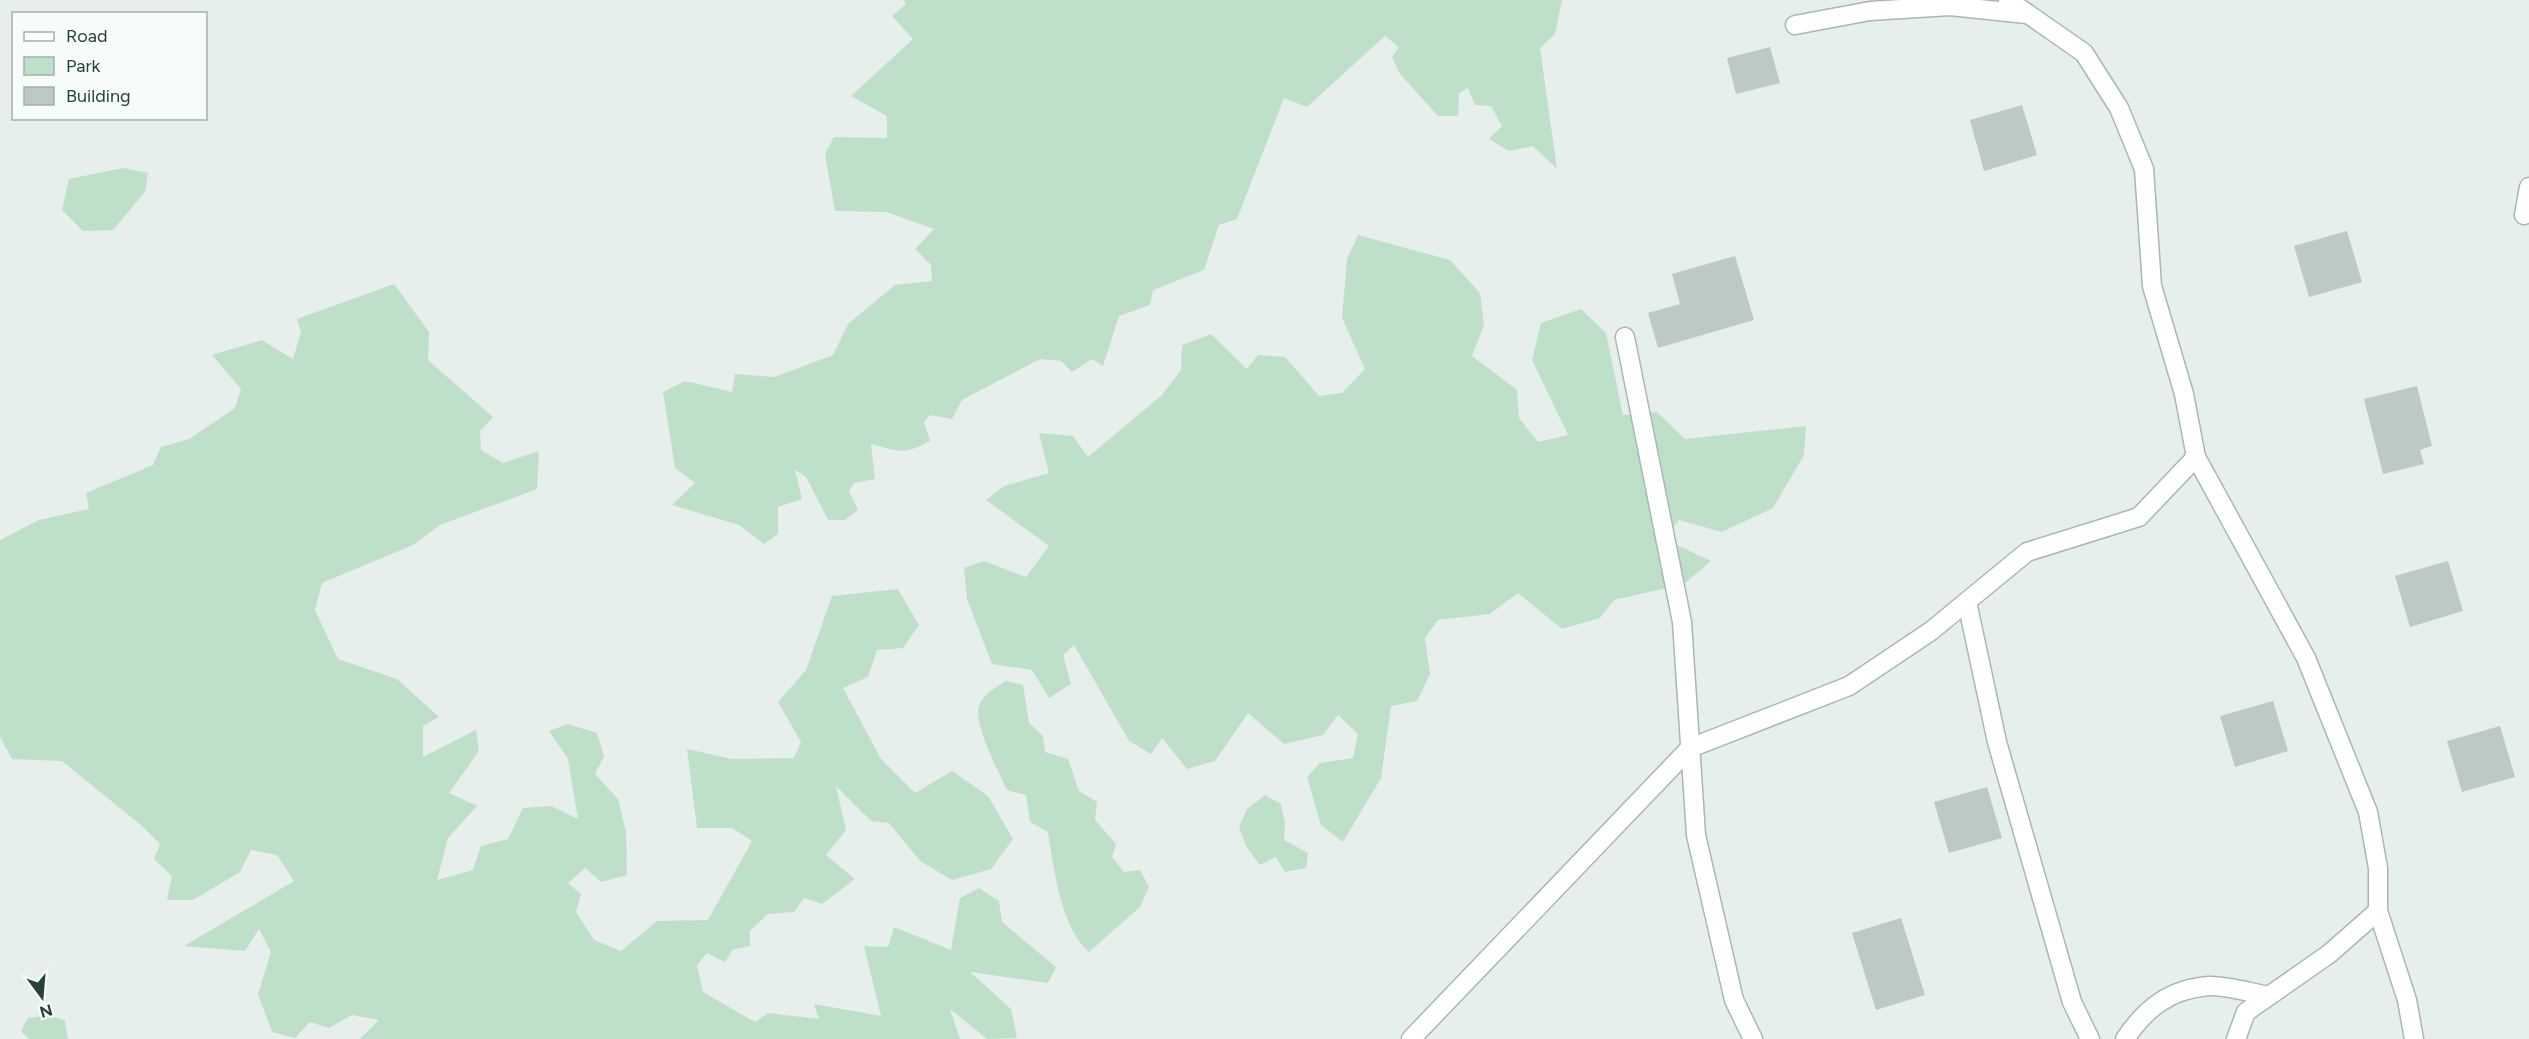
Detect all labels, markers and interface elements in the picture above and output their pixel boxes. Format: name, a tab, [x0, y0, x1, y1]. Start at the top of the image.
legend	[12, 12, 207, 120]
text: Road	[66, 25, 107, 47]
text: Park	[66, 55, 101, 77]
text: Building	[66, 85, 131, 107]
north arrow	[12, 967, 72, 1027]
text: N	[37, 1000, 55, 1022]

